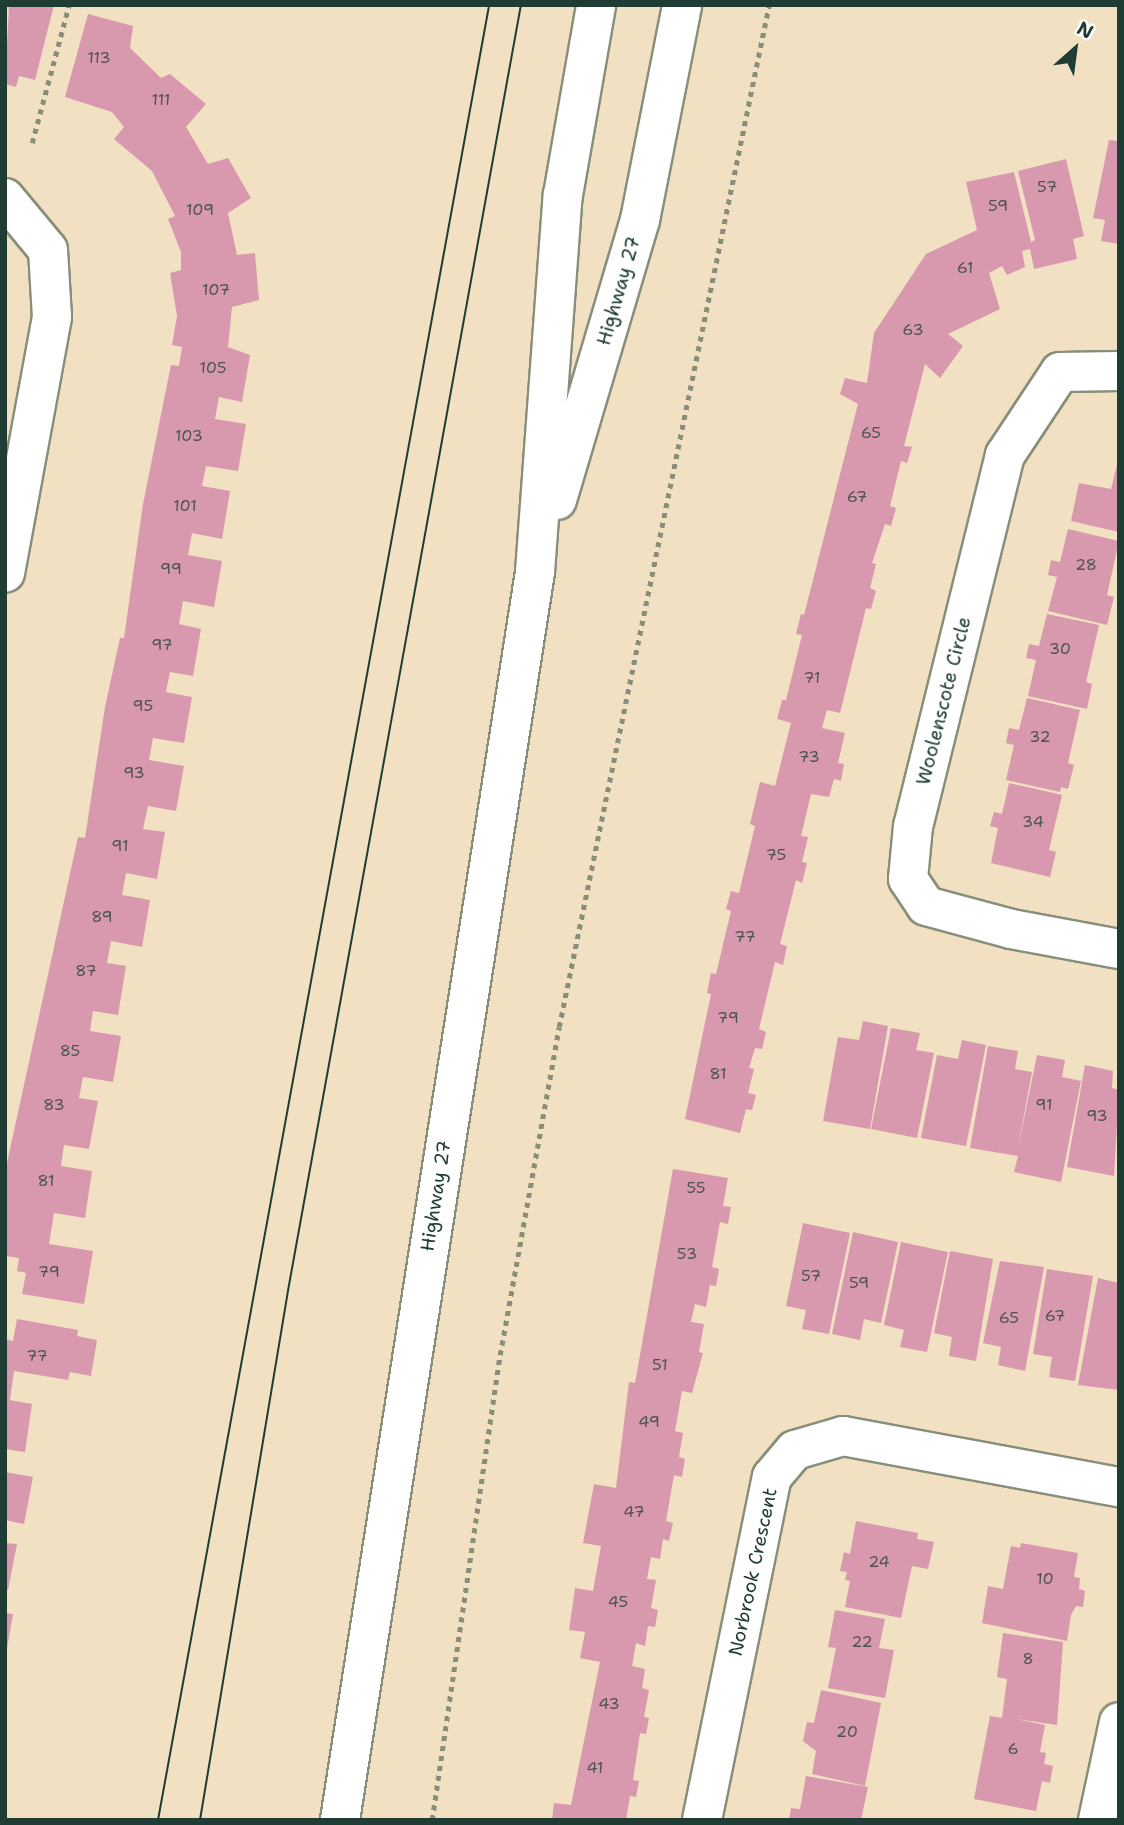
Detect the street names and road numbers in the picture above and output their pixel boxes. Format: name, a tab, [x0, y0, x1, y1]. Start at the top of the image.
street label: Highway 27	[593, 234, 645, 348]
street label: Woolenscote Circle	[912, 614, 976, 788]
street label: Highway 27	[416, 1139, 456, 1253]
street label: Norbrook Crescent	[724, 1486, 782, 1658]

